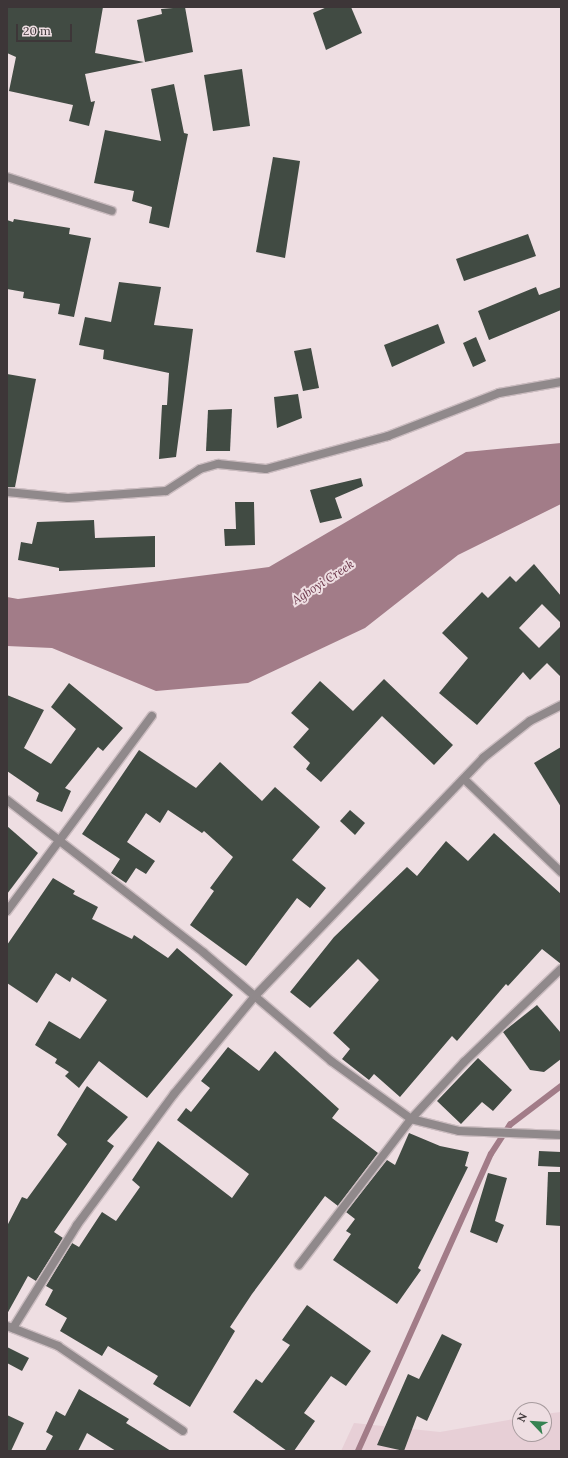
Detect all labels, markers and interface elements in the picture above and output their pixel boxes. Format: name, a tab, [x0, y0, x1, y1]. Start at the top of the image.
scale bar	[18, 16, 74, 42]
text: 20 m	[23, 23, 51, 38]
water label: Agboyi Creek	[289, 557, 357, 607]
north arrow	[512, 1402, 552, 1442]
text: N	[514, 1411, 530, 1424]

